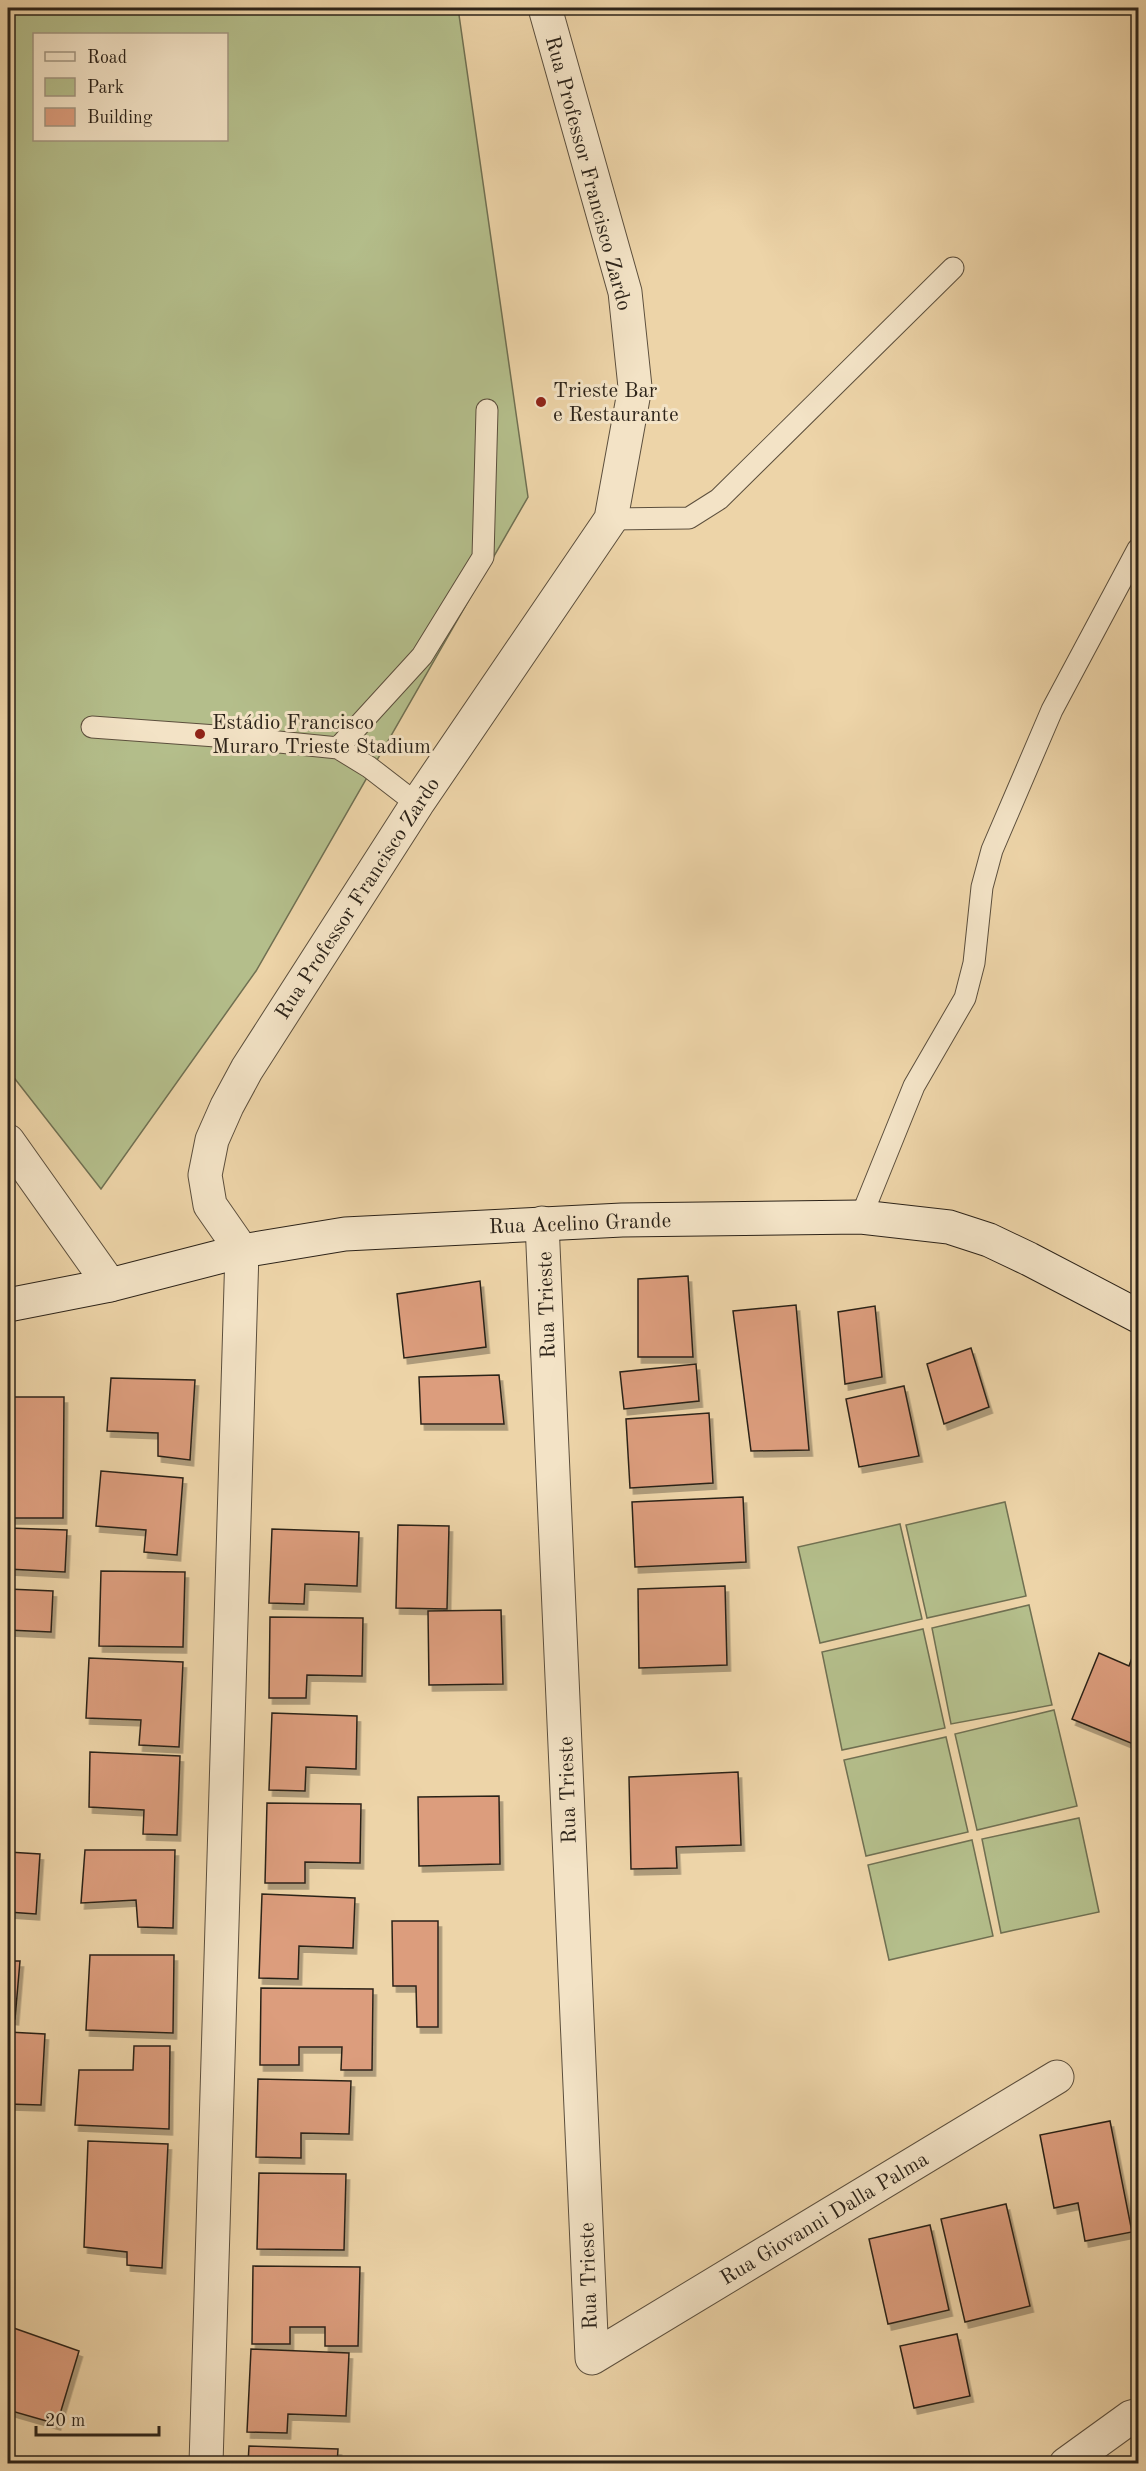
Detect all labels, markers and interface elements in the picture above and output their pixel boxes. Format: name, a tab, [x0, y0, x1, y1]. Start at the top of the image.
legend	[33, 33, 228, 141]
street label: Rua Professor Francisco Zardo	[541, 34, 634, 313]
text: Road	[87, 49, 127, 67]
text: Park	[87, 79, 124, 97]
text: Building	[87, 109, 153, 127]
place label: Trieste Bar e Restaurante	[553, 381, 679, 426]
marker: Trieste Bar e Restaurante	[534, 395, 548, 409]
place label: Estádio Francisco Muraro Trieste Stadium	[212, 713, 431, 758]
marker: Estádio Francisco Muraro Trieste Stadium	[193, 727, 207, 741]
street label: Rua Professor Francisco Zardo	[272, 774, 444, 1023]
street label: Rua Acelino Grande	[489, 1211, 672, 1238]
street label: Rua Trieste	[535, 1251, 560, 1359]
street label: Rua Trieste	[556, 1736, 581, 1844]
street label: Rua Giovanni Dalla Palma	[717, 2149, 932, 2290]
street label: Rua Trieste	[577, 2222, 602, 2330]
scale bar	[36, 2399, 159, 2437]
text: 20 m	[45, 2412, 85, 2430]

